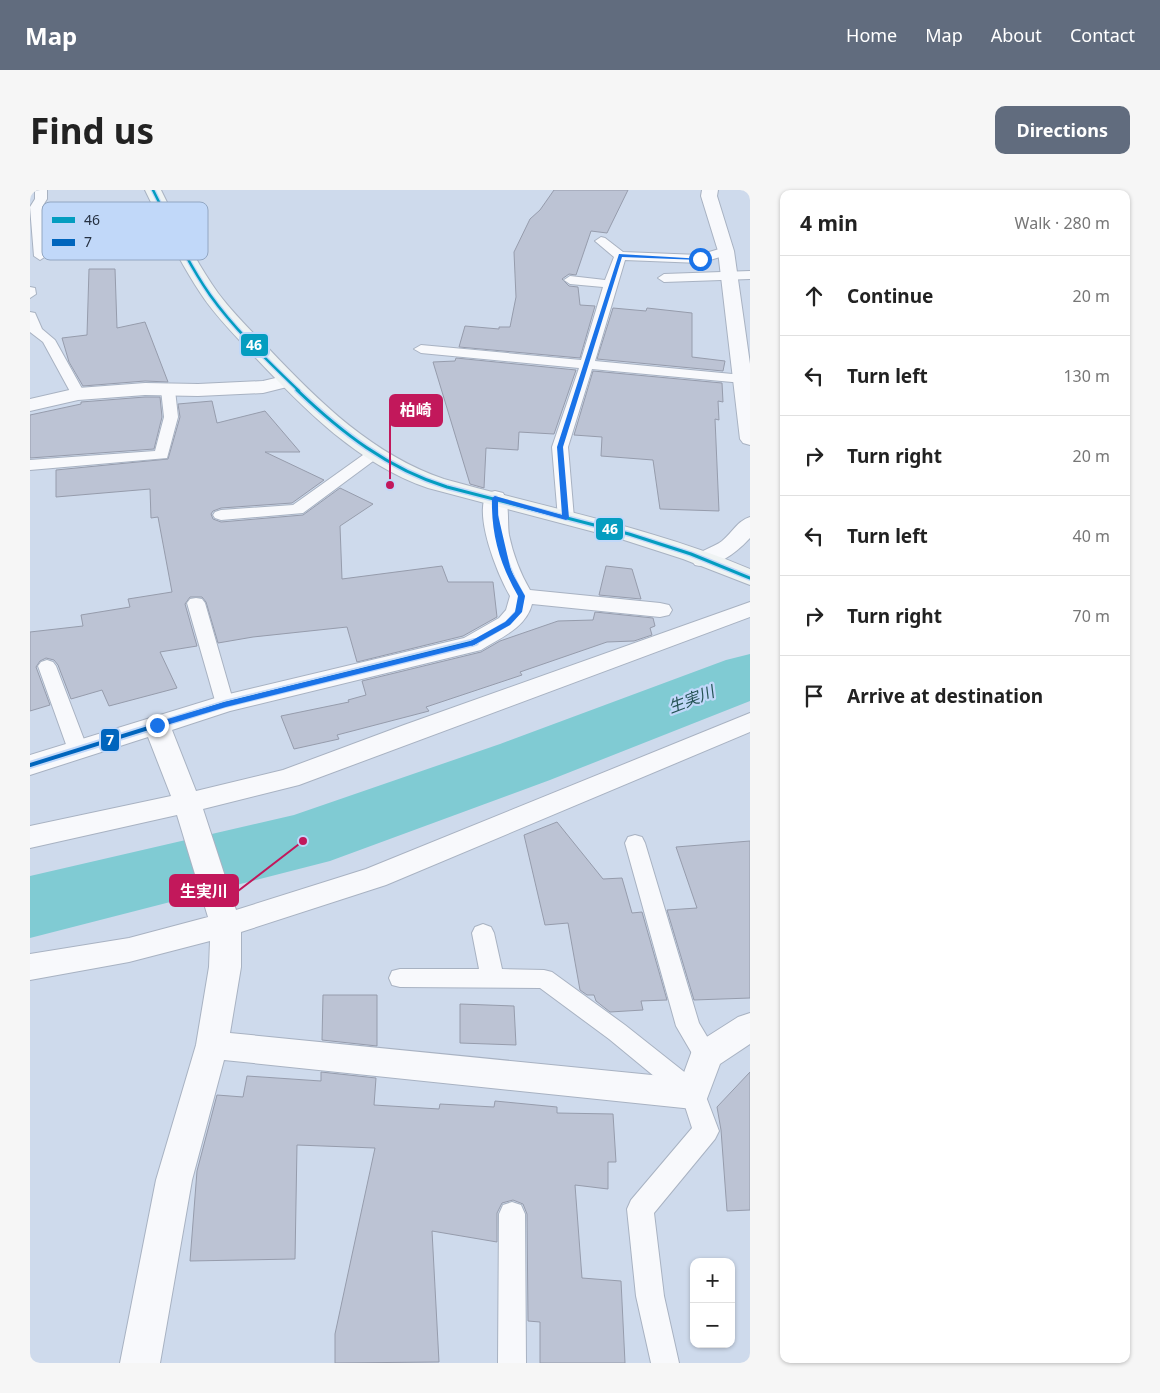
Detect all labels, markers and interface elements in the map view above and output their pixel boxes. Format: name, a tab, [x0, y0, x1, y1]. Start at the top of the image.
text: Map	[25, 19, 77, 52]
text: Home	[846, 23, 897, 47]
text: Map	[925, 23, 963, 47]
text: About	[991, 23, 1042, 47]
text: Contact	[1070, 23, 1135, 47]
button: Directions	[995, 106, 1130, 154]
text: Find us	[30, 107, 154, 154]
legend	[42, 202, 208, 260]
text: 4 min	[800, 209, 858, 237]
text: 46	[84, 210, 100, 229]
text: Walk · 280 m	[1015, 212, 1110, 234]
text: 7	[84, 232, 92, 251]
route start	[689, 248, 712, 271]
icon: ahead	[800, 282, 828, 310]
text: Continue	[847, 283, 933, 309]
text: 20 m	[1073, 285, 1110, 307]
line badge: 46	[240, 333, 269, 357]
text: 46	[246, 335, 262, 354]
icon: left	[800, 362, 828, 390]
text: Turn left	[847, 363, 928, 389]
text: 130 m	[1063, 365, 1110, 387]
callout: 柏崎	[390, 395, 442, 426]
text: 柏崎	[400, 399, 432, 421]
icon: right	[800, 442, 828, 470]
text: Turn right	[847, 443, 942, 469]
text: 20 m	[1073, 445, 1110, 467]
line badge: 46	[595, 517, 624, 541]
text: 46	[602, 519, 618, 538]
icon: left	[800, 522, 828, 550]
text: Turn left	[847, 523, 928, 549]
text: 40 m	[1073, 525, 1110, 547]
icon: right	[800, 602, 828, 630]
text: Turn right	[847, 603, 942, 629]
text: 70 m	[1073, 605, 1110, 627]
water label: 生実川	[665, 679, 719, 718]
icon: arrive	[800, 682, 828, 710]
text: Arrive at destination	[847, 683, 1043, 709]
route end	[146, 714, 169, 737]
line badge: 7	[100, 728, 120, 752]
text: 7	[106, 730, 114, 749]
callout: 生実川	[170, 875, 238, 906]
text: 生実川	[180, 880, 228, 902]
map controls	[690, 1258, 735, 1348]
button: +	[690, 1258, 735, 1303]
button: −	[690, 1303, 735, 1348]

